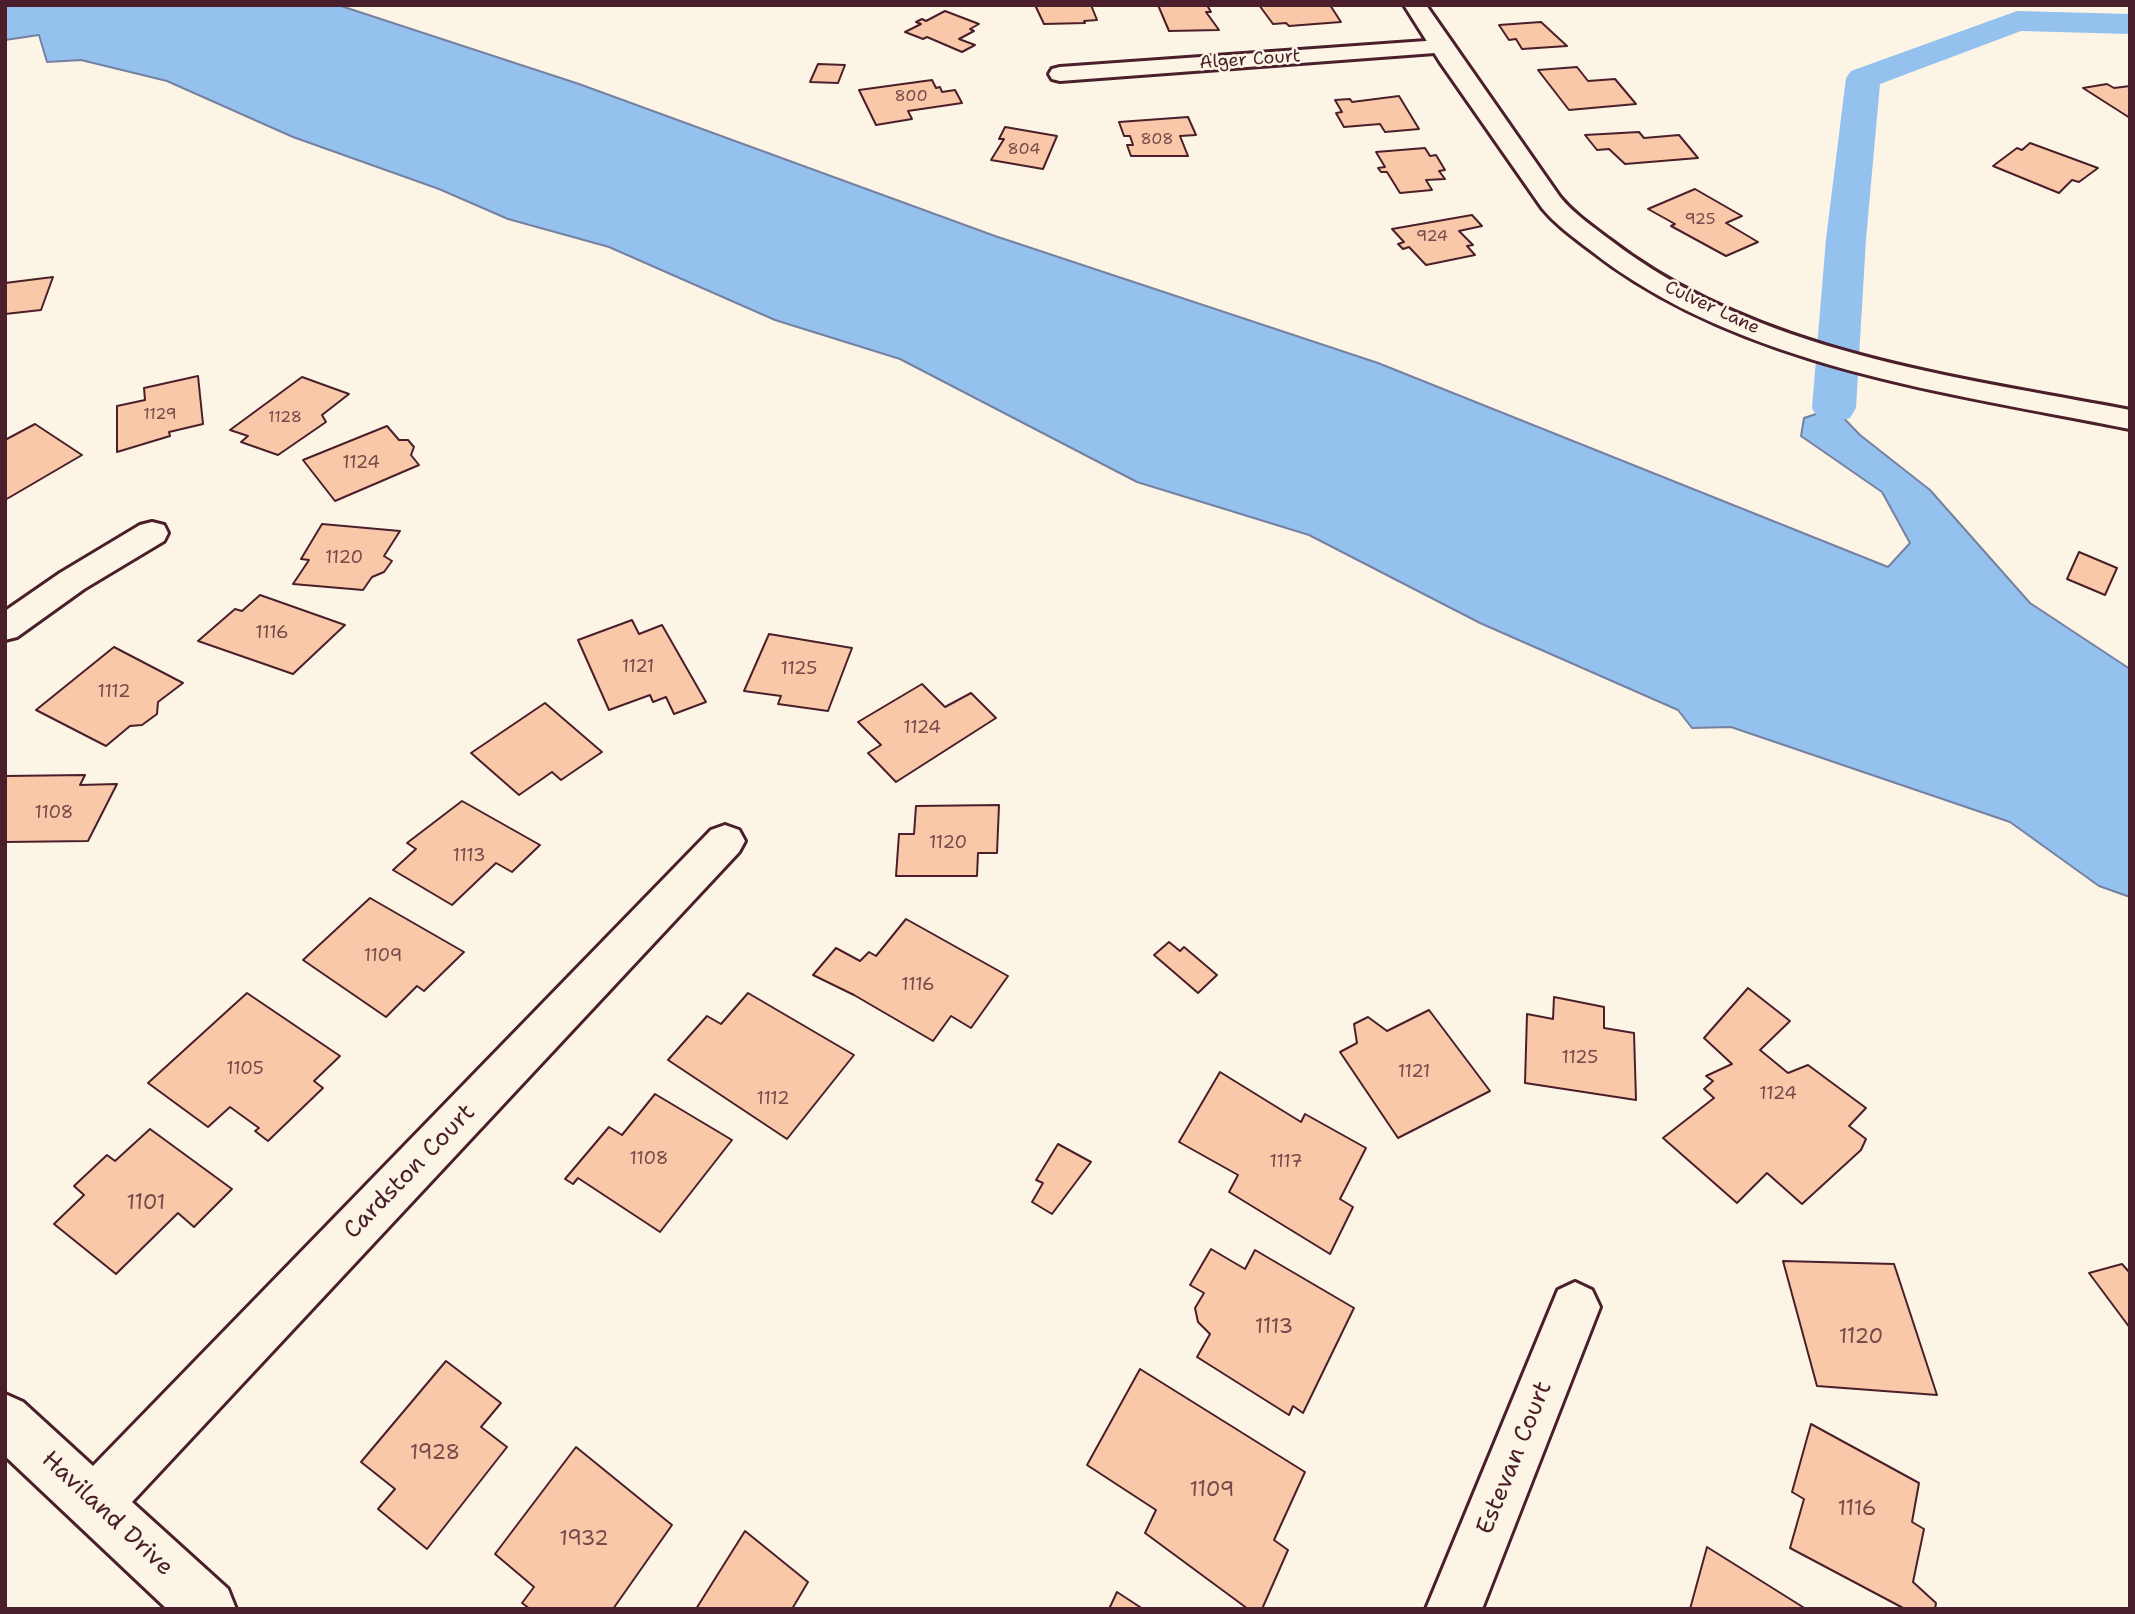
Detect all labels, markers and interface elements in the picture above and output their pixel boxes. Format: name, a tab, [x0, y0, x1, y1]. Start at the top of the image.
street label: Alger Court	[1199, 46, 1301, 74]
house number: 800	[894, 87, 928, 107]
house number: 808	[1140, 130, 1174, 150]
house number: 804	[1008, 140, 1040, 160]
house number: 925	[1684, 210, 1716, 230]
house number: 924	[1416, 227, 1448, 247]
street label: Culver Lane	[1661, 277, 1763, 339]
house number: 1129	[143, 405, 177, 425]
house number: 1128	[268, 408, 302, 428]
house number: 1124	[342, 452, 380, 474]
house number: 1120	[325, 547, 363, 569]
house number: 1116	[255, 622, 289, 644]
house number: 1121	[622, 656, 654, 678]
house number: 1125	[781, 658, 817, 680]
house number: 1112	[97, 681, 131, 703]
house number: 1124	[903, 717, 941, 739]
house number: 1108	[35, 802, 73, 824]
house number: 1120	[929, 832, 967, 854]
house number: 1113	[452, 845, 486, 867]
house number: 1109	[364, 945, 402, 967]
house number: 1116	[901, 974, 935, 996]
house number: 1125	[1562, 1047, 1598, 1069]
house number: 1105	[226, 1058, 264, 1080]
house number: 1121	[1398, 1061, 1430, 1083]
house number: 1124	[1759, 1083, 1797, 1105]
house number: 1112	[756, 1088, 790, 1110]
street label: Cardston Court	[338, 1099, 482, 1245]
house number: 1108	[630, 1148, 668, 1170]
house number: 1117	[1269, 1151, 1303, 1173]
house number: 1101	[126, 1191, 166, 1217]
house number: 1113	[1255, 1315, 1293, 1341]
house number: 1120	[1839, 1325, 1883, 1351]
street label: Estevan Court	[1471, 1377, 1559, 1539]
house number: 1928	[410, 1441, 460, 1467]
street label: Haviland Drive	[35, 1446, 179, 1582]
house number: 1109	[1189, 1478, 1235, 1504]
house number: 1116	[1838, 1497, 1876, 1523]
house number: 1932	[559, 1527, 609, 1553]

